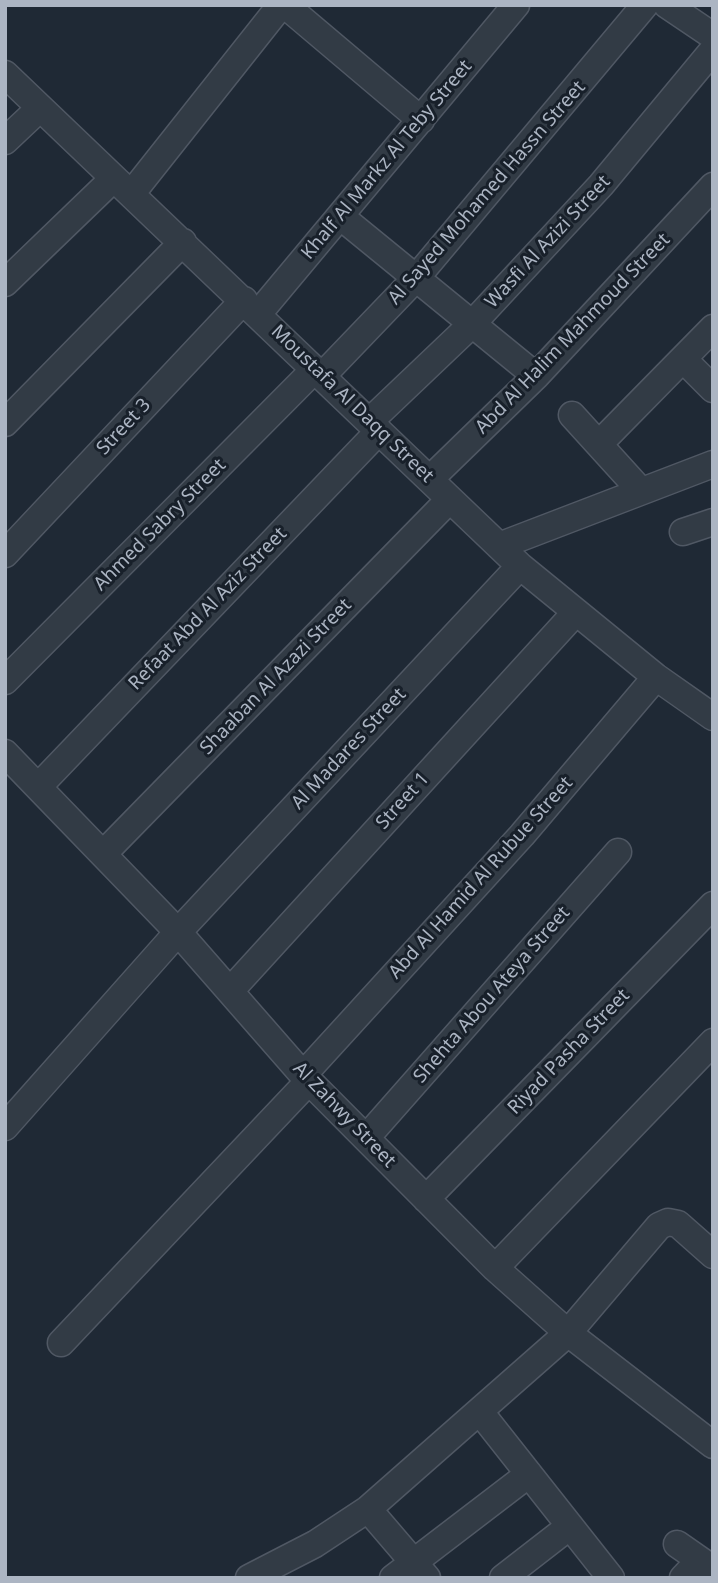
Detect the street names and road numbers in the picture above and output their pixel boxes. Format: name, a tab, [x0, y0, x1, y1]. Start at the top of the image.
street label: Khalf Al Markz Al Teby Street	[297, 56, 477, 264]
street label: Al Sayed Mohamed Hassn Street	[384, 76, 590, 310]
street label: Wasfi Al Azizi Street	[481, 171, 615, 313]
street label: Abd Al Halim Mahmoud Street	[471, 229, 675, 439]
street label: Moustafa Al Daqq Street	[266, 320, 438, 488]
street label: Street 3	[92, 394, 156, 460]
street label: Ahmed Sabry Street	[89, 454, 231, 596]
street label: Refaat Abd Al Aziz Street	[124, 523, 292, 695]
street label: Shaaban Al Azazi Street	[196, 594, 356, 760]
street label: Al Madares Street	[287, 684, 411, 814]
street label: Street 1	[371, 768, 435, 834]
street label: Abd Al Hamid Al Rubue Street	[384, 772, 578, 984]
street label: Shehta Abou Ateya Street	[409, 902, 575, 1088]
street label: Riyad Pasha Street	[503, 985, 635, 1119]
street label: Al Zahwy Street	[288, 1057, 400, 1173]

